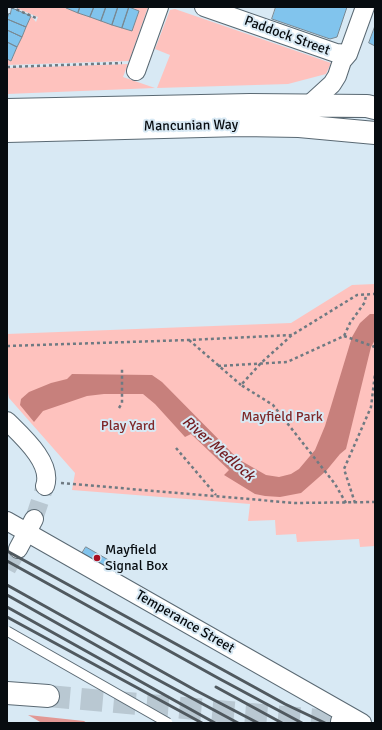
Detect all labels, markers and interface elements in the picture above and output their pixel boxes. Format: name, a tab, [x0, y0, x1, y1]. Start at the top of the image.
street label: Paddock Street	[242, 13, 332, 59]
street label: Mancunian Way	[144, 117, 238, 135]
park label: Mayfield Park	[241, 409, 323, 425]
water label: River Medlock	[178, 413, 258, 485]
park label: Play Yard	[101, 418, 155, 434]
place label: Mayfield Signal Box	[105, 542, 168, 574]
marker: Mayfield Signal Box	[92, 553, 102, 563]
street label: Temperance Street	[133, 587, 237, 657]

